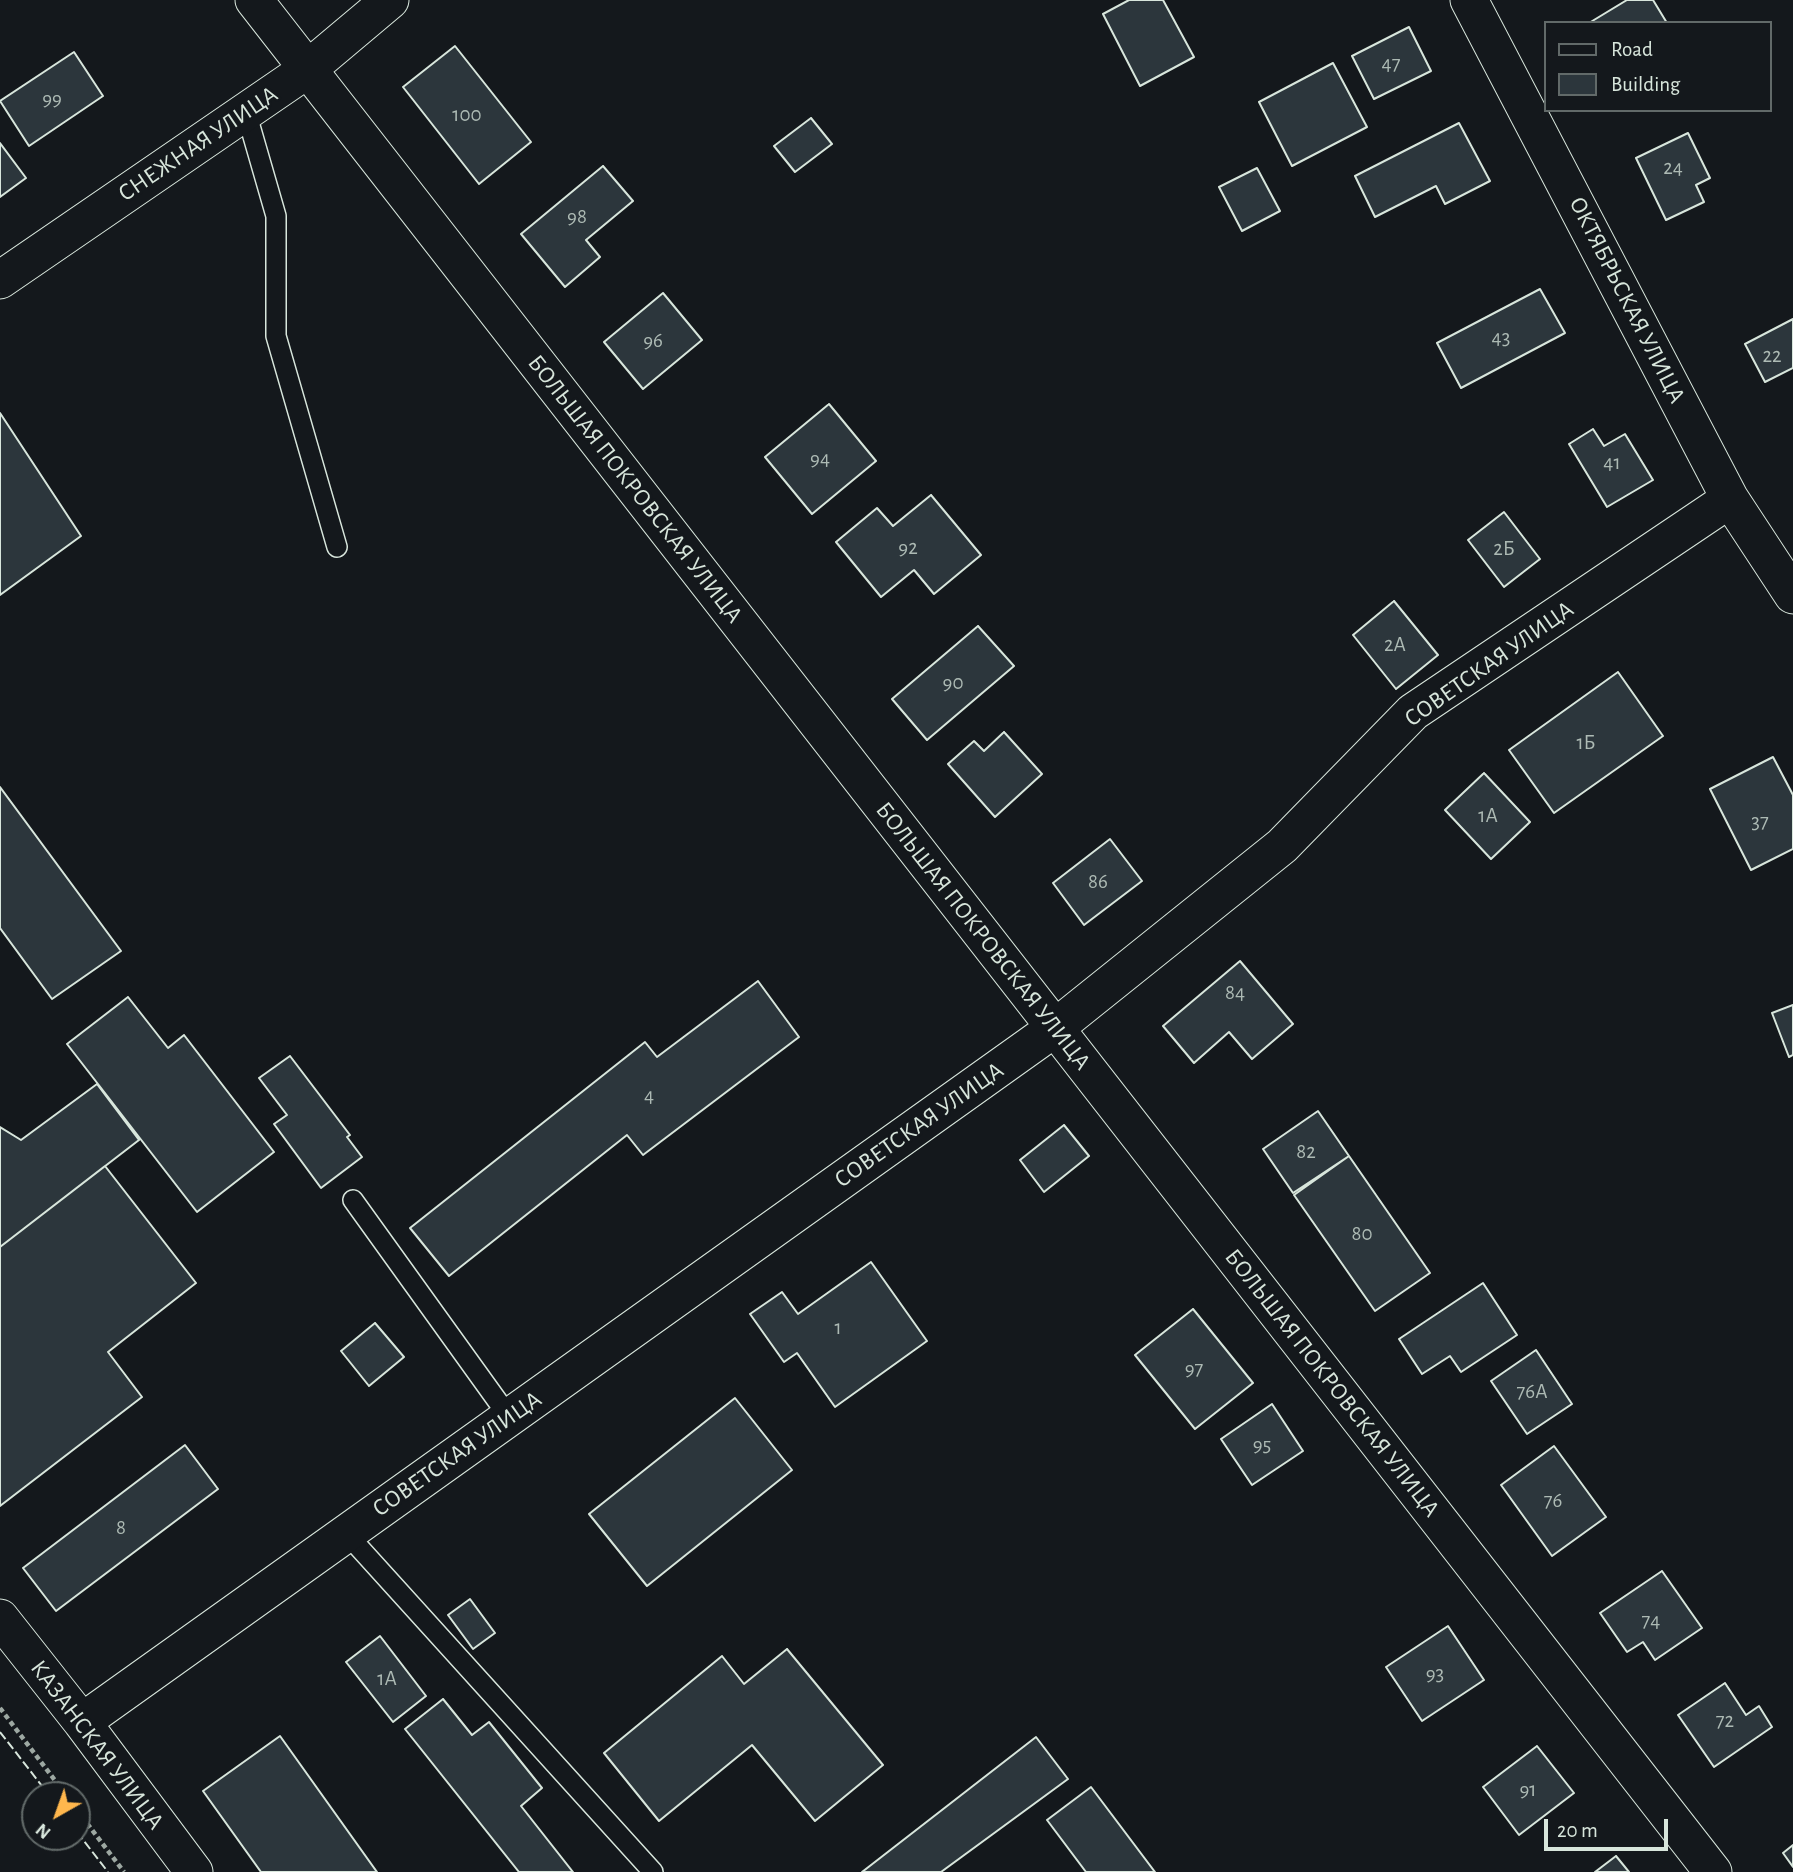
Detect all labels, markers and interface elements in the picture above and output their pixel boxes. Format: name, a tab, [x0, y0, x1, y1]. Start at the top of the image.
legend	[1545, 21, 1772, 112]
text: Road	[1611, 39, 1653, 60]
house number: 47	[1382, 51, 1400, 77]
text: Building	[1611, 74, 1680, 95]
street label: СНЕЖНАЯ УЛИЦА	[113, 80, 283, 208]
house number: 99	[42, 86, 62, 112]
house number: 100	[452, 102, 482, 128]
house number: 24	[1663, 155, 1683, 181]
street label: ОКТЯБРЬСКАЯ УЛИЦА	[1562, 192, 1692, 408]
house number: 98	[567, 204, 587, 230]
house number: 43	[1492, 325, 1510, 351]
house number: 96	[643, 328, 663, 354]
house number: 22	[1762, 343, 1782, 369]
street label: БОЛЬШАЯ ПОКРОВСКАЯ УЛИЦА	[521, 349, 749, 629]
house number: 94	[810, 446, 830, 472]
house number: 41	[1603, 450, 1621, 476]
house number: 92	[898, 535, 918, 561]
house number: 2Б	[1493, 536, 1515, 562]
street label: СОВЕТСКАЯ УЛИЦА	[1399, 595, 1579, 733]
house number: 2А	[1384, 632, 1406, 658]
house number: 90	[943, 670, 963, 696]
house number: 1Б	[1576, 730, 1596, 756]
street label: БОЛЬШАЯ ПОКРОВСКАЯ УЛИЦА	[869, 796, 1097, 1076]
house number: 1А	[1478, 803, 1498, 829]
house number: 37	[1751, 809, 1769, 835]
house number: 86	[1088, 869, 1108, 895]
house number: 84	[1225, 980, 1245, 1006]
street label: СОВЕТСКАЯ УЛИЦА	[829, 1056, 1009, 1194]
house number: 4	[644, 1083, 654, 1109]
house number: 82	[1296, 1139, 1316, 1165]
house number: 80	[1351, 1221, 1373, 1247]
street label: БОЛЬШАЯ ПОКРОВСКАЯ УЛИЦА	[1218, 1243, 1446, 1523]
house number: 1	[834, 1315, 842, 1341]
house number: 97	[1185, 1356, 1203, 1382]
house number: 76А	[1517, 1379, 1547, 1405]
street label: СОВЕТСКАЯ УЛИЦА	[367, 1385, 547, 1523]
house number: 95	[1253, 1432, 1271, 1458]
house number: 76	[1544, 1488, 1562, 1514]
house number: 8	[116, 1515, 126, 1541]
house number: 74	[1642, 1608, 1660, 1634]
street label: КАЗАНСКАЯ УЛИЦА	[24, 1655, 170, 1835]
house number: 93	[1426, 1661, 1444, 1687]
house number: 1А	[377, 1666, 397, 1692]
house number: 72	[1716, 1708, 1734, 1734]
house number: 91	[1519, 1777, 1537, 1803]
north arrow	[21, 1781, 91, 1851]
scale bar	[1548, 1806, 1672, 1850]
text: N	[32, 1819, 55, 1842]
text: 20 m	[1557, 1820, 1598, 1841]

